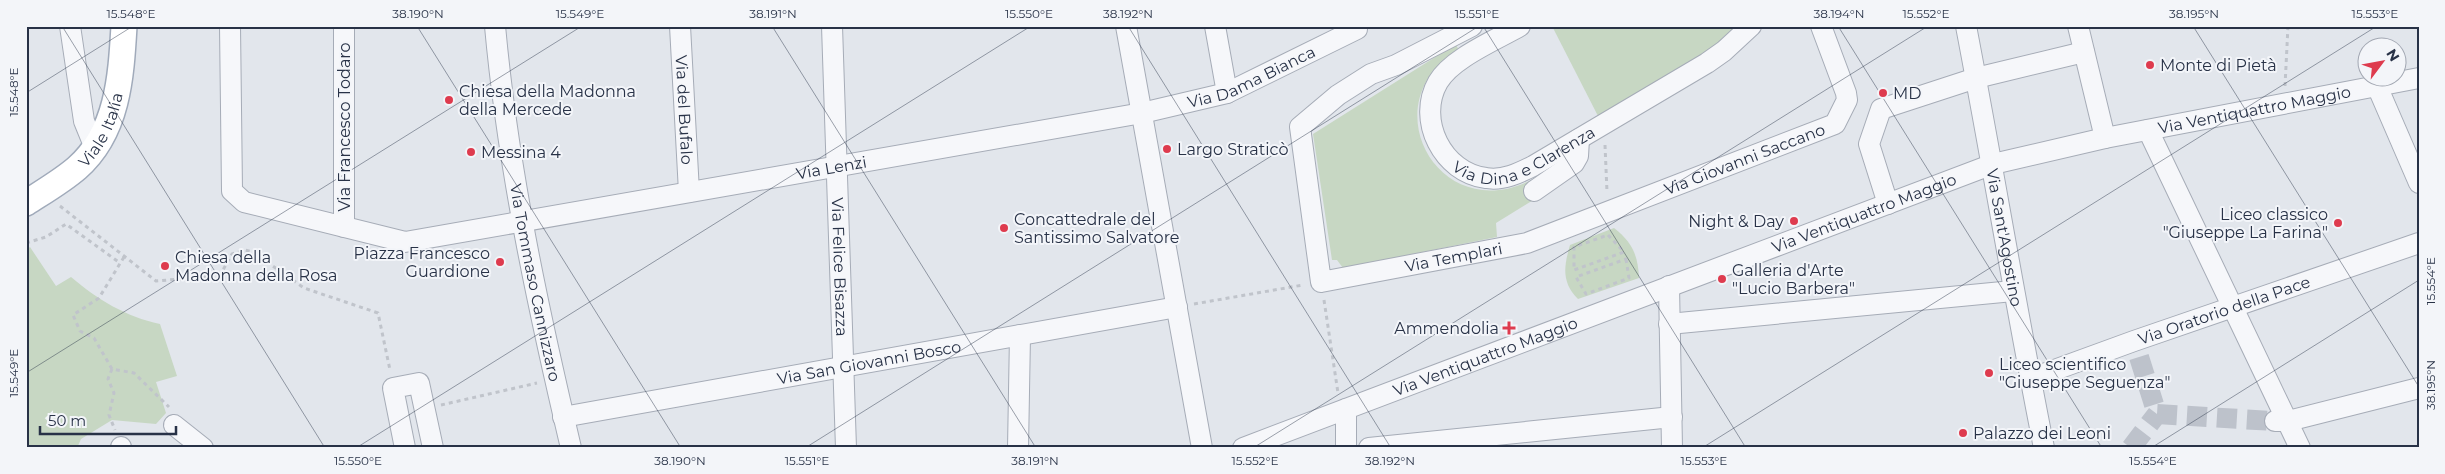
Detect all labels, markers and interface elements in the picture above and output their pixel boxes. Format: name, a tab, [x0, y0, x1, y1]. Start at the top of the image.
text: 15.548°E	[106, 6, 156, 21]
text: 38.190°N	[392, 6, 444, 21]
text: 15.549°E	[556, 6, 604, 21]
text: 38.191°N	[749, 6, 797, 21]
text: 15.550°E	[1005, 6, 1053, 21]
text: 38.192°N	[1103, 6, 1153, 21]
text: 15.551°E	[1455, 6, 1499, 21]
text: 38.194°N	[1814, 6, 1864, 21]
text: 15.552°E	[1902, 6, 1950, 21]
text: 38.195°N	[2169, 6, 2219, 21]
text: 15.553°E	[2352, 6, 2398, 21]
north arrow	[2358, 38, 2408, 88]
street label: Via Francesco Todaro	[335, 42, 354, 212]
street label: Via Dama Bianca	[1186, 42, 1318, 112]
text: N	[2382, 46, 2404, 65]
street label: Via del Bufalo	[672, 55, 697, 165]
place label: Monte di Pietà	[2160, 56, 2277, 75]
marker: Monte di Pietà	[2144, 59, 2156, 71]
text: 15.548°E	[6, 67, 21, 117]
place label: Chiesa della Madonna della Mercede	[459, 82, 636, 119]
street label: Via Ventiquattro Maggio	[2156, 82, 2352, 138]
place label: MD	[1893, 84, 1922, 103]
marker: MD	[1877, 87, 1889, 99]
street label: Viale Italia	[75, 91, 127, 171]
marker: Chiesa della Madonna della Mercede	[443, 94, 455, 106]
street label: Via Giovanni Saccano	[1662, 120, 1828, 199]
street label: Via Dina e Clarenza	[1449, 123, 1598, 189]
place label: Largo Straticò	[1177, 140, 1289, 159]
place label: Messina 4	[481, 143, 561, 162]
marker: Largo Straticò	[1161, 143, 1173, 155]
marker: Messina 4	[465, 146, 477, 158]
street label: Via Lenzi	[795, 152, 868, 183]
street label: Via Sant'Agostino	[1982, 167, 2026, 308]
street label: Via Ventiquattro Maggio	[1769, 170, 1959, 257]
street label: Via Tommaso Cannizzaro	[506, 182, 564, 383]
street label: Via Felice Bisazza	[828, 197, 851, 337]
place label: Liceo classico "Giuseppe La Farina"	[2163, 205, 2328, 242]
place label: Concattedrale del Santissimo Salvatore	[1014, 210, 1180, 247]
place label: Night & Day	[1688, 212, 1784, 231]
marker: Night & Day	[1788, 215, 1800, 227]
marker: Liceo classico "Giuseppe La Farina"	[2332, 217, 2344, 229]
marker: Concattedrale del Santissimo Salvatore	[998, 222, 1010, 234]
street label: Via Templari	[1403, 239, 1504, 276]
place label: Piazza Francesco Guardione	[354, 244, 490, 281]
place label: Chiesa della Madonna della Rosa	[175, 248, 337, 285]
marker: Piazza Francesco Guardione	[494, 256, 506, 268]
text: 15.554°E	[2423, 257, 2438, 305]
marker: Chiesa della Madonna della Rosa	[159, 260, 171, 272]
place label: Galleria d'Arte "Lucio Barbera"	[1732, 261, 1855, 298]
street label: Via Oratorio della Pace	[2136, 272, 2313, 349]
marker: Galleria d'Arte "Lucio Barbera"	[1716, 273, 1728, 285]
street label: Via Ventiquattro Maggio	[1390, 313, 1580, 400]
place label: Ammendolia	[1394, 319, 1499, 338]
marker: Ammendolia	[1503, 322, 1515, 334]
street label: Via San Giovanni Bosco	[776, 337, 963, 388]
text: 15.549°E	[6, 349, 21, 397]
place label: Liceo scientifico "Giuseppe Seguenza"	[1999, 355, 2170, 392]
text: 38.195°N	[2423, 360, 2438, 410]
marker: Liceo scientifico "Giuseppe Seguenza"	[1983, 367, 1995, 379]
scale bar	[40, 404, 176, 436]
text: 50 m	[48, 411, 86, 430]
place label: Palazzo dei Leoni	[1973, 424, 2111, 443]
marker: Palazzo dei Leoni	[1957, 427, 1969, 439]
text: 15.550°E	[334, 453, 382, 468]
text: 38.190°N	[654, 453, 706, 468]
text: 15.551°E	[785, 453, 829, 468]
text: 38.191°N	[1011, 453, 1059, 468]
text: 15.552°E	[1231, 453, 1279, 468]
text: 38.192°N	[1365, 453, 1415, 468]
text: 15.553°E	[1681, 453, 1727, 468]
text: 15.554°E	[2129, 453, 2177, 468]

